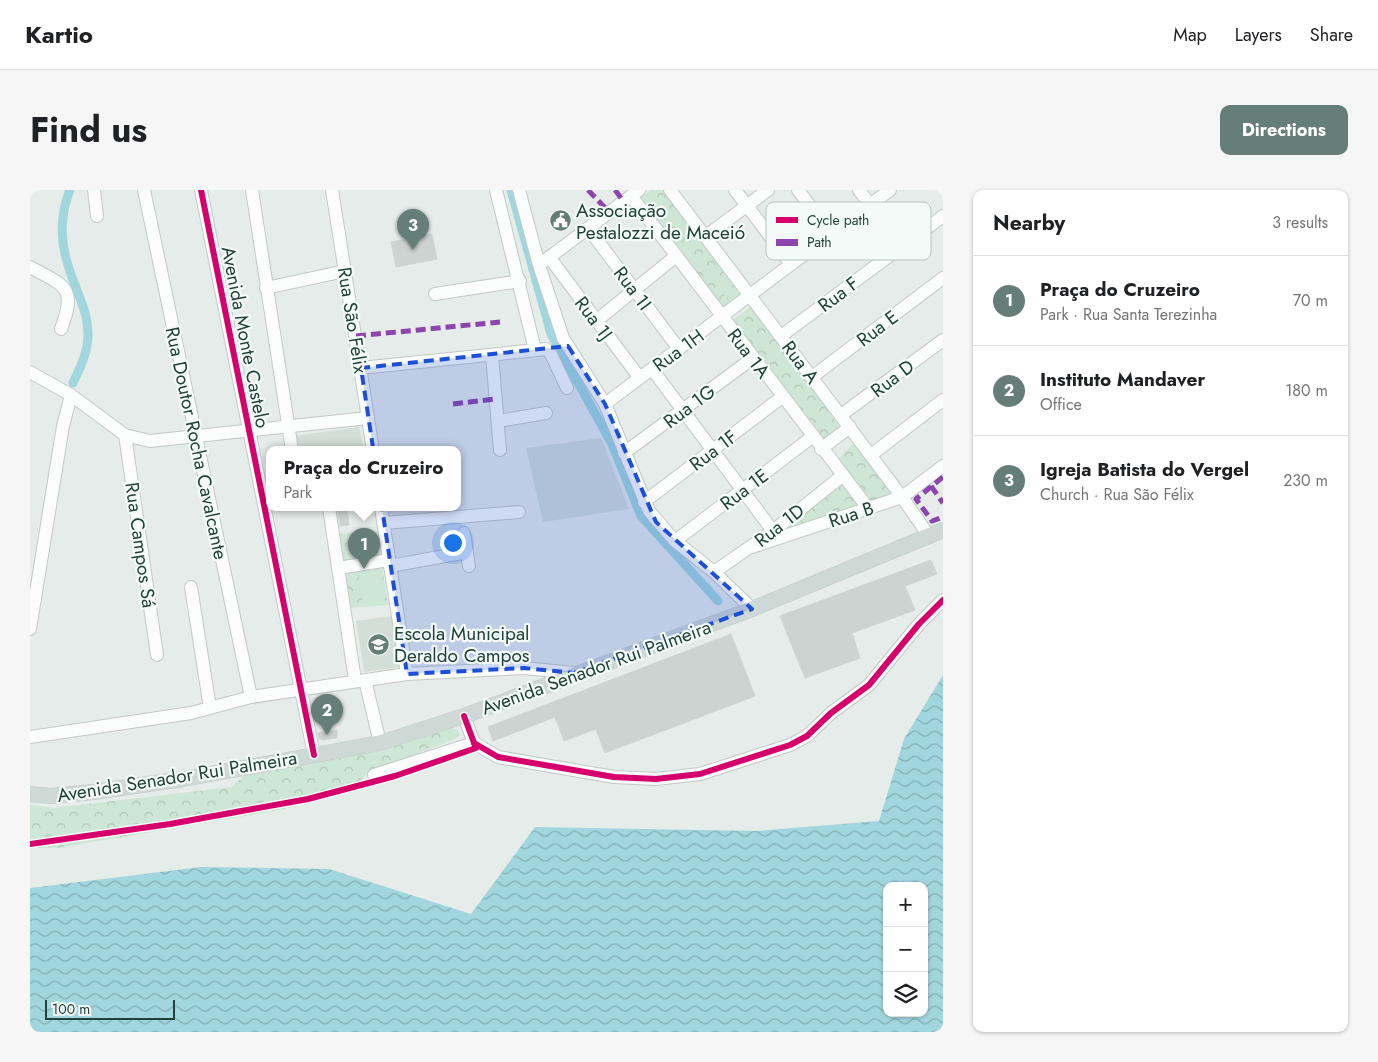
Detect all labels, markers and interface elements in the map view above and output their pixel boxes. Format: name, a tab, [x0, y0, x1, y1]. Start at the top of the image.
text: Kartio	[25, 17, 93, 52]
text: Map	[1173, 22, 1207, 48]
text: Layers	[1235, 22, 1282, 48]
text: Share	[1310, 22, 1353, 48]
text: Find us	[30, 105, 147, 155]
button: Directions	[1220, 105, 1348, 155]
place label: Associação Pestalozzi de Maceió	[576, 197, 745, 246]
legend	[766, 202, 931, 260]
text: Nearby	[993, 208, 1065, 238]
pin: 3	[397, 209, 429, 250]
public building icon: Associação Pestalozzi de Maceió	[548, 209, 572, 233]
text: Cycle path	[807, 210, 869, 230]
text: 3 results	[1272, 211, 1328, 234]
text: Path	[807, 232, 832, 252]
street label: Avenida Monte Castelo	[215, 244, 276, 430]
street label: Rua 1I	[607, 261, 658, 316]
street label: Rua São Félix	[331, 265, 374, 375]
street label: Rua F	[812, 270, 864, 319]
text: Praça do Cruzeiro	[1040, 276, 1200, 303]
text: 1	[1005, 289, 1013, 312]
text: 70 m	[1293, 289, 1328, 312]
street label: Rua 1J	[568, 291, 619, 346]
text: Park · Rua Santa Terezinha	[1040, 303, 1217, 326]
street label: Rua E	[851, 304, 904, 353]
street label: Rua 1H	[647, 323, 710, 378]
street label: Rua 1A	[721, 323, 777, 384]
street label: Rua Doutor Rocha Cavalcante	[159, 324, 234, 562]
street label: Rua A	[775, 335, 826, 390]
street label: Rua D	[865, 353, 920, 404]
text: Instituto Mandaver	[1040, 366, 1205, 393]
street label: Rua 1G	[658, 378, 721, 435]
text: 2	[1004, 379, 1014, 402]
text: 180 m	[1285, 379, 1328, 402]
text: Office	[1040, 393, 1082, 416]
street label: Rua 1F	[684, 424, 743, 477]
popup	[266, 446, 461, 511]
text: Praça do Cruzeiro	[283, 454, 444, 481]
text: Igreja Batista do Vergel	[1040, 456, 1249, 483]
street label: Rua 1E	[714, 462, 774, 517]
text: 3	[1004, 469, 1014, 492]
text: 230 m	[1283, 469, 1328, 492]
street label: Rua Campos Sá	[118, 480, 163, 610]
text: Park	[283, 481, 312, 504]
text: Church · Rua São Félix	[1040, 483, 1194, 506]
street label: Rua B	[825, 495, 877, 534]
street label: Rua 1D	[749, 497, 810, 554]
pin: 1	[348, 528, 380, 569]
your location	[440, 530, 466, 556]
street label: Avenida Senador Rui Palmeira	[478, 613, 715, 722]
place label: Escola Municipal Deraldo Campos	[394, 620, 530, 669]
school or university icon: Escola Municipal Deraldo Campos	[366, 632, 390, 656]
pin: 2	[311, 694, 343, 735]
street label: Avenida Senador Rui Palmeira	[55, 744, 299, 809]
map controls	[883, 882, 928, 1017]
button: +	[883, 882, 928, 927]
button: −	[883, 927, 928, 972]
button: layers	[883, 972, 928, 1017]
scale bar	[45, 997, 175, 1020]
text: 100 m	[52, 999, 90, 1019]

